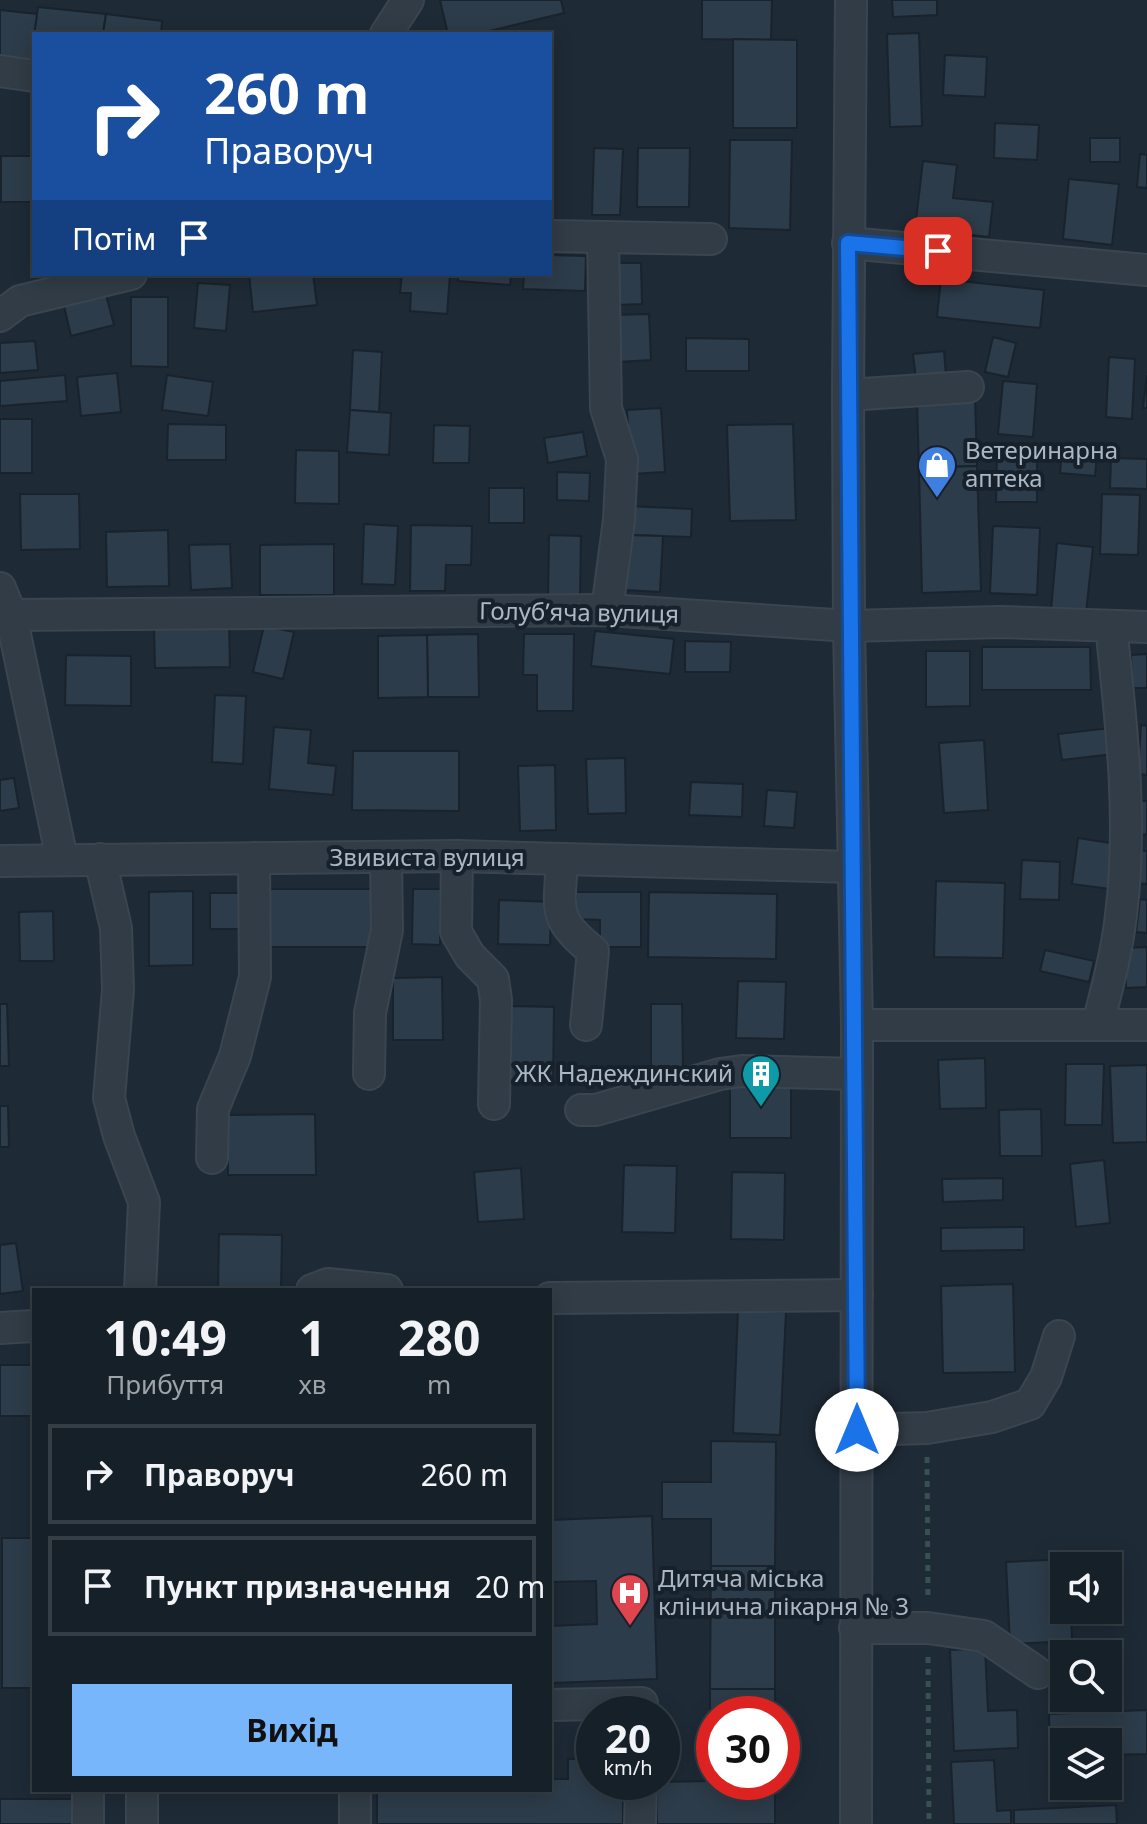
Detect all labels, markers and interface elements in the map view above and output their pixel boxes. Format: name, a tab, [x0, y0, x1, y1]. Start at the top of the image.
text: 260 m	[204, 54, 369, 130]
icon: right	[72, 64, 176, 168]
text: Праворуч	[204, 126, 374, 175]
icon: arrive	[172, 216, 216, 260]
pin	[904, 217, 972, 285]
text: Потім	[72, 218, 156, 259]
icon: arrive	[916, 229, 960, 273]
place label: Ветеринарна аптека	[965, 433, 1118, 494]
shop icon: Ветеринарна аптека	[916, 444, 958, 499]
street label: Голубʼяча вулиця	[479, 593, 679, 630]
street label: Звивиста вулиця	[329, 840, 525, 873]
building icon: ЖК Надеждинский	[740, 1053, 782, 1108]
place label: ЖК Надеждинский	[515, 1056, 733, 1089]
text: 10:49	[104, 1305, 227, 1370]
text: 1	[299, 1305, 326, 1370]
text: 280	[398, 1305, 480, 1370]
text: Прибуття	[106, 1366, 224, 1402]
text: хв	[298, 1366, 326, 1402]
text: m	[427, 1366, 451, 1402]
position arrow	[815, 1388, 899, 1472]
icon: right	[76, 1452, 120, 1496]
text: Праворуч	[144, 1454, 295, 1495]
text: 260 m	[421, 1454, 508, 1495]
map controls	[1050, 1552, 1122, 1800]
button: sound	[1050, 1552, 1122, 1624]
place label: Дитяча міська клінична лікарня № 3	[658, 1561, 909, 1622]
icon: arrive	[76, 1564, 120, 1608]
text: Пункт призначення	[144, 1566, 451, 1607]
text: 20 m	[475, 1566, 545, 1607]
hospital icon: Дитяча міська клінична лікарня № 3	[609, 1572, 651, 1627]
button: search	[1050, 1640, 1122, 1712]
button: Вихід	[72, 1684, 512, 1776]
speed limit sign: 30	[696, 1696, 800, 1800]
text: 20	[605, 1710, 651, 1765]
button: layers	[1050, 1728, 1122, 1800]
text: km/h	[603, 1754, 653, 1781]

